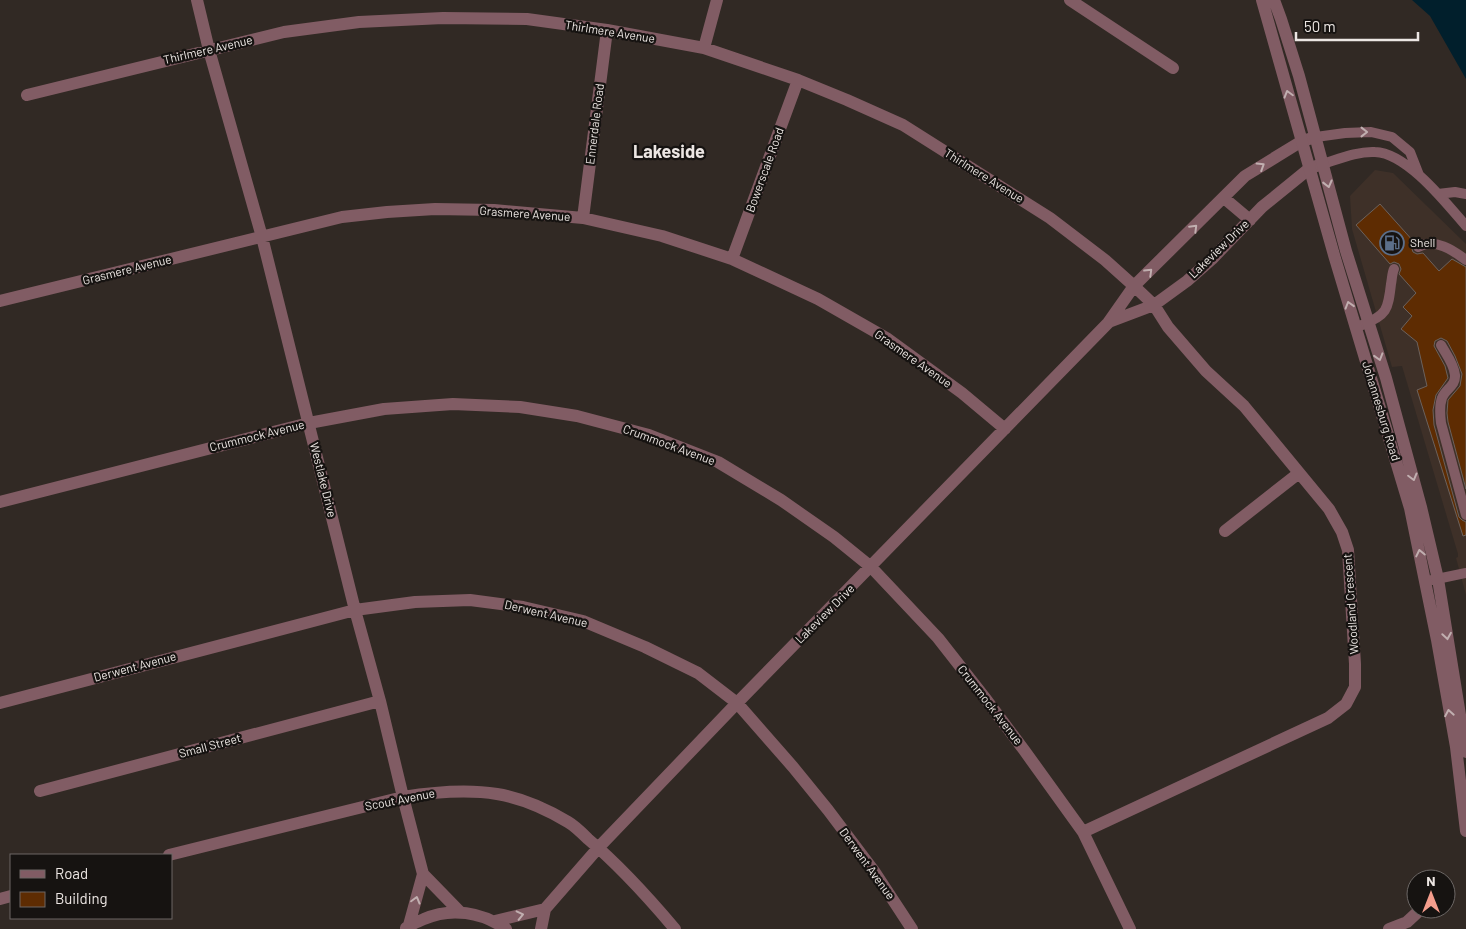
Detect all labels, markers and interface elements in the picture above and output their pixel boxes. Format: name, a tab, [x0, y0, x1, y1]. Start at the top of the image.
scale bar	[1296, 10, 1418, 42]
street label: Thirlmere Avenue	[564, 17, 656, 45]
text: 50 m	[1304, 17, 1336, 35]
street label: Thirlmere Avenue	[162, 32, 254, 66]
street label: Ennerdale Road	[582, 83, 606, 165]
one-way arrow	[1283, 90, 1294, 98]
street label: Bowerscale Road	[742, 125, 786, 214]
one-way arrow	[1361, 127, 1369, 137]
district label: Lakeside	[633, 140, 705, 162]
street label: Thirlmere Avenue	[942, 145, 1027, 205]
one-way arrow	[1256, 163, 1265, 173]
one-way arrow	[1322, 180, 1333, 189]
street label: Grasmere Avenue	[479, 203, 571, 223]
street label: Lakeview Drive	[1185, 216, 1251, 280]
one-way arrow	[1189, 225, 1198, 234]
fuel station icon: Shell	[1379, 230, 1405, 256]
place label: Shell	[1410, 235, 1435, 249]
street label: Grasmere Avenue	[81, 251, 173, 287]
one-way arrow	[1143, 269, 1152, 278]
one-way arrow	[1345, 301, 1355, 310]
street label: Grasmere Avenue	[872, 326, 955, 390]
one-way arrow	[1374, 352, 1384, 361]
street label: Johannesburg Road	[1360, 359, 1404, 462]
street label: Crummock Avenue	[208, 416, 306, 454]
street label: Crummock Avenue	[621, 421, 717, 467]
street label: Westlake Drive	[308, 441, 340, 519]
one-way arrow	[1407, 472, 1418, 481]
one-way arrow	[1415, 549, 1426, 558]
street label: Woodland Crescent	[1340, 553, 1361, 655]
street label: Lakeview Drive	[792, 581, 857, 646]
street label: Derwent Avenue	[503, 597, 589, 629]
one-way arrow	[1441, 631, 1451, 640]
street label: Derwent Avenue	[92, 648, 177, 684]
street label: Crummock Avenue	[955, 662, 1026, 747]
one-way arrow	[1445, 709, 1455, 717]
street label: Small Street	[177, 730, 242, 760]
street label: Scout Avenue	[364, 785, 436, 813]
street label: Derwent Avenue	[837, 825, 898, 902]
legend	[10, 854, 172, 919]
text: Road	[55, 864, 88, 882]
north arrow	[1406, 869, 1456, 919]
text: N	[1426, 872, 1436, 889]
text: Building	[55, 889, 108, 907]
one-way arrow	[410, 895, 421, 904]
one-way arrow	[515, 910, 524, 921]

